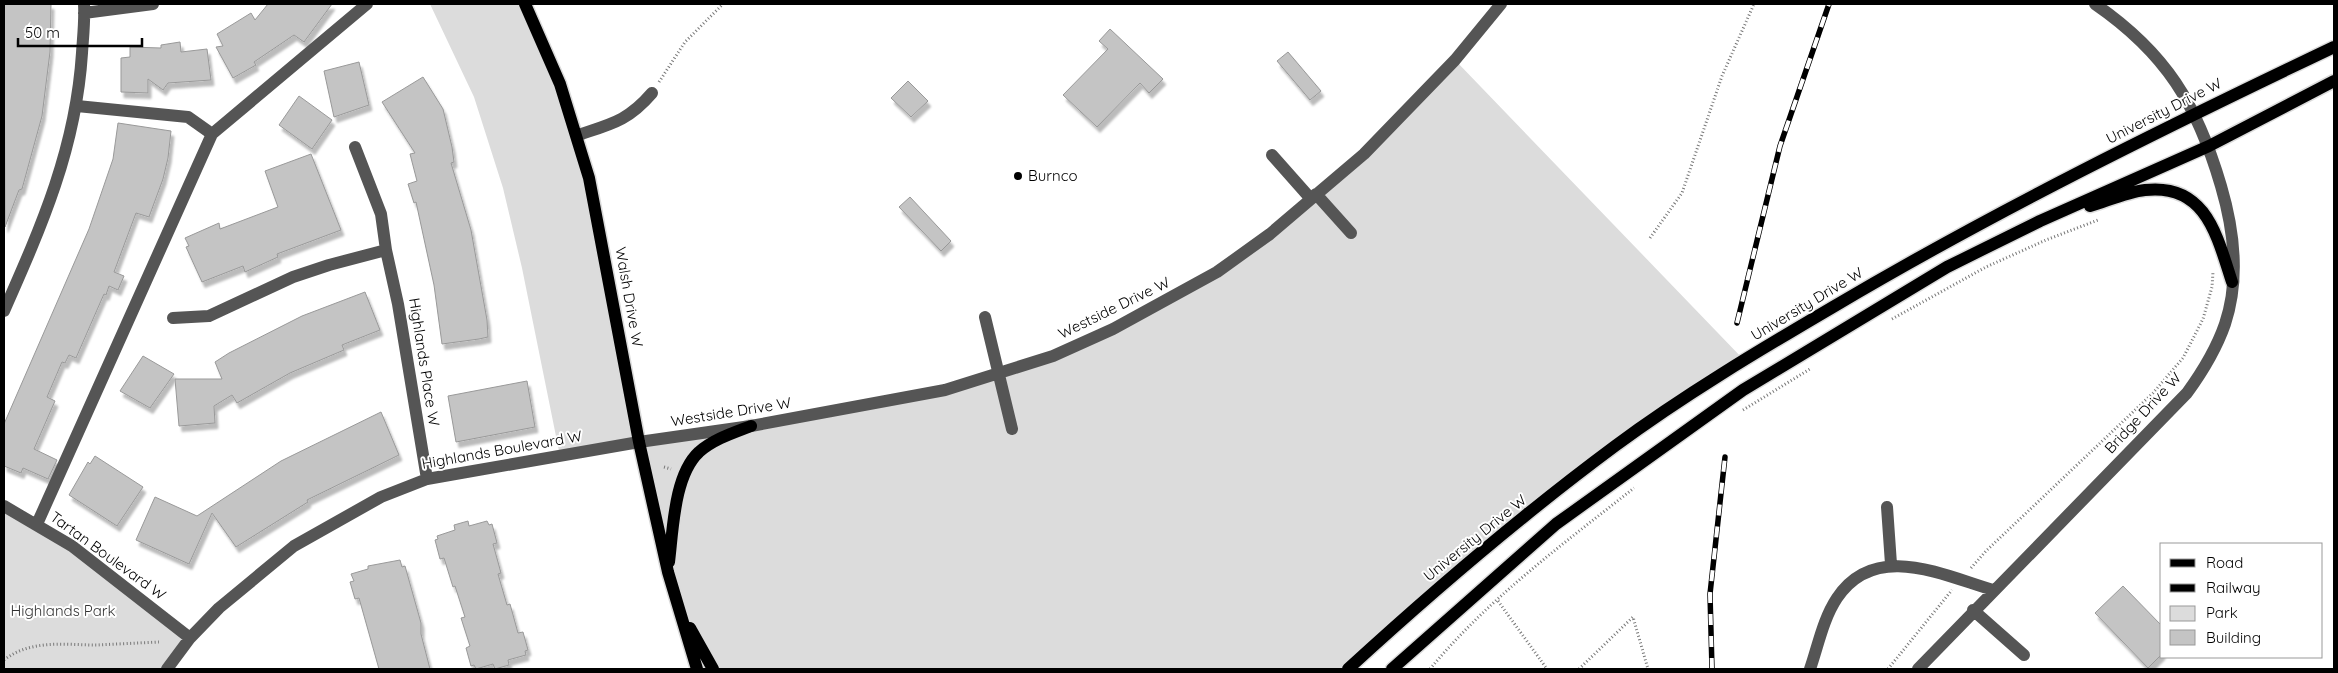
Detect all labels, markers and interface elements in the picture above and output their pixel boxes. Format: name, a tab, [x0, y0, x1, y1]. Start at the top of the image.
scale bar	[18, 15, 141, 47]
text: 50 m	[25, 23, 60, 42]
street label: University Drive W	[2103, 73, 2225, 148]
place label: Burnco	[1028, 166, 1078, 185]
marker: Burnco	[1012, 170, 1024, 182]
street label: Walsh Drive W	[611, 245, 648, 349]
street label: University Drive W	[1747, 262, 1867, 345]
street label: Westside Drive W	[1055, 272, 1173, 343]
street label: Highlands Place W	[405, 296, 444, 428]
street label: Bridge Drive W	[2100, 368, 2185, 457]
street label: Westside Drive W	[669, 393, 793, 430]
street label: Highlands Boulevard W	[420, 426, 584, 473]
street label: University Drive W	[1419, 490, 1531, 585]
street label: Tartan Boulevard W	[47, 507, 170, 604]
legend	[2160, 543, 2323, 658]
text: Road	[2206, 553, 2243, 572]
text: Railway	[2206, 578, 2261, 597]
park label: Highlands Park	[10, 601, 116, 620]
text: Park	[2206, 603, 2238, 622]
text: Building	[2206, 628, 2261, 647]

